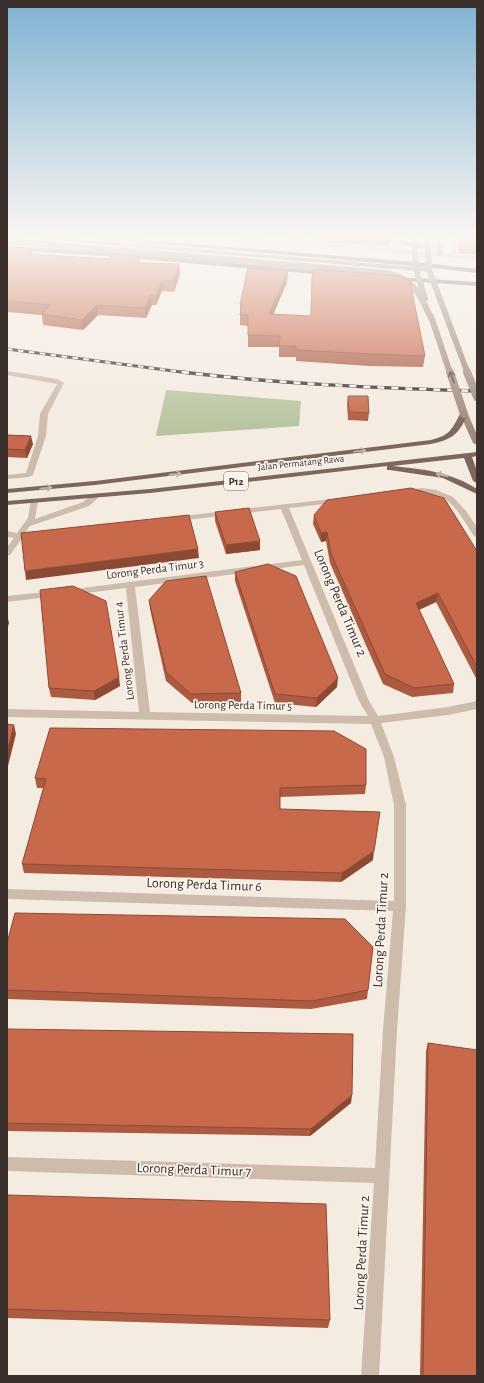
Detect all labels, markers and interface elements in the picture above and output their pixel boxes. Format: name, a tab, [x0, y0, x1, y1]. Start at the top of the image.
one-way arrow	[447, 371, 455, 383]
one-way arrow	[353, 447, 366, 455]
street label: Jalan Permatang Rawa	[257, 453, 345, 473]
one-way arrow	[168, 470, 181, 477]
one-way arrow	[436, 471, 449, 479]
road number: P12	[224, 472, 248, 490]
one-way arrow	[39, 484, 52, 491]
street label: Lorong Perda Timur 2	[311, 547, 369, 659]
street label: Lorong Perda Timur 3	[105, 557, 205, 581]
street label: Lorong Perda Timur 4	[112, 601, 136, 701]
street label: Lorong Perda Timur 5	[194, 698, 292, 712]
street label: Lorong Perda Timur 2	[371, 872, 391, 988]
street label: Lorong Perda Timur 6	[146, 876, 262, 894]
street label: Lorong Perda Timur 7	[136, 1161, 252, 1179]
street label: Lorong Perda Timur 2	[352, 1195, 372, 1311]

